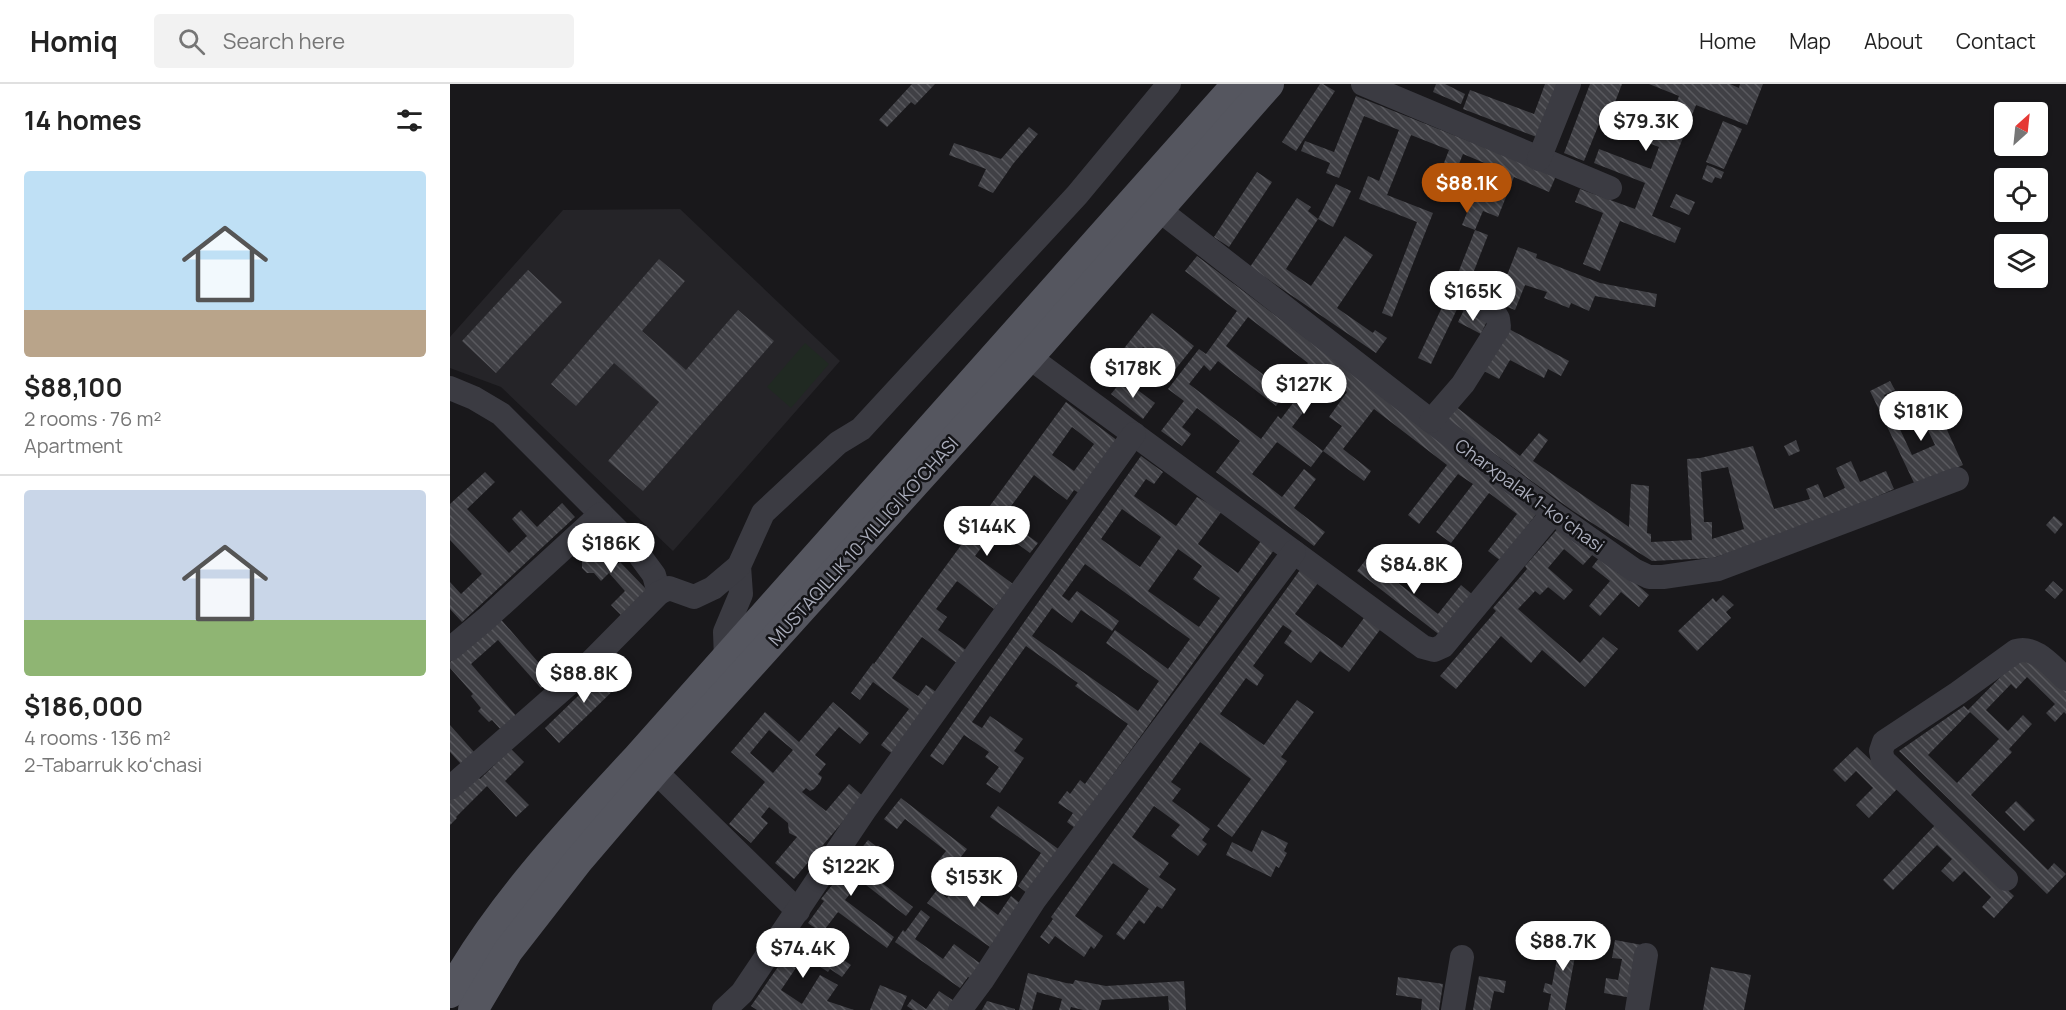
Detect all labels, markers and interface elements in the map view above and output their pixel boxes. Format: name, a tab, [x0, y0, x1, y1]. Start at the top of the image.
search box	[154, 14, 574, 68]
text: Homiq	[30, 22, 118, 60]
icon: search	[175, 25, 208, 58]
text: Search here	[223, 26, 345, 56]
text: Home	[1699, 27, 1756, 55]
text: Map	[1789, 27, 1831, 55]
text: About	[1864, 27, 1923, 55]
text: Contact	[1956, 27, 2036, 55]
pin: $79.3K	[1597, 101, 1695, 152]
text: 14 homes	[24, 102, 142, 138]
north arrow	[1994, 102, 2048, 156]
map controls	[1994, 102, 2048, 288]
icon: filters	[393, 104, 426, 137]
text: $79.3K	[1613, 107, 1679, 134]
pin: $88.1K	[1418, 163, 1516, 214]
button: locate	[1994, 168, 2048, 222]
text: $88.1K	[1436, 169, 1498, 196]
icon: home	[171, 210, 279, 318]
button: layers	[1994, 234, 2048, 288]
pin: $165K	[1431, 271, 1515, 322]
text: $165K	[1444, 277, 1502, 304]
pin: $178K	[1091, 348, 1175, 399]
text: $178K	[1104, 354, 1162, 381]
pin: $127K	[1262, 364, 1346, 415]
text: $88,100	[24, 369, 123, 405]
text: $127K	[1276, 370, 1332, 397]
pin: $181K	[1879, 391, 1963, 442]
text: $181K	[1893, 397, 1949, 424]
text: 2 rooms · 76 m²	[24, 405, 161, 432]
text: Apartment	[24, 432, 123, 459]
street label: MUSTAQILLIK 10-YILLIGI KO'CHASI	[763, 432, 963, 650]
street label: Charxpalak 1-koʻchasi	[1450, 433, 1610, 557]
pin: $144K	[945, 506, 1029, 557]
text: $144K	[958, 512, 1016, 539]
pin: $186K	[569, 523, 653, 574]
icon: home	[171, 529, 279, 637]
text: $186K	[582, 529, 640, 556]
pin: $84.8K	[1365, 544, 1463, 595]
text: $84.8K	[1380, 550, 1448, 577]
pin: $88.8K	[535, 653, 633, 704]
text: $88.8K	[550, 659, 618, 686]
text: $186,000	[24, 688, 143, 724]
text: 4 rooms · 136 m²	[24, 724, 171, 751]
text: 2-Tabarruk koʻchasi	[24, 751, 202, 778]
pin: $122K	[809, 846, 893, 897]
text: $122K	[822, 852, 880, 879]
pin: $153K	[932, 857, 1016, 908]
text: $153K	[945, 863, 1003, 890]
pin: $88.7K	[1514, 921, 1612, 972]
text: $88.7K	[1530, 927, 1596, 954]
pin: $74.4K	[754, 928, 852, 979]
text: $74.4K	[770, 934, 836, 961]

